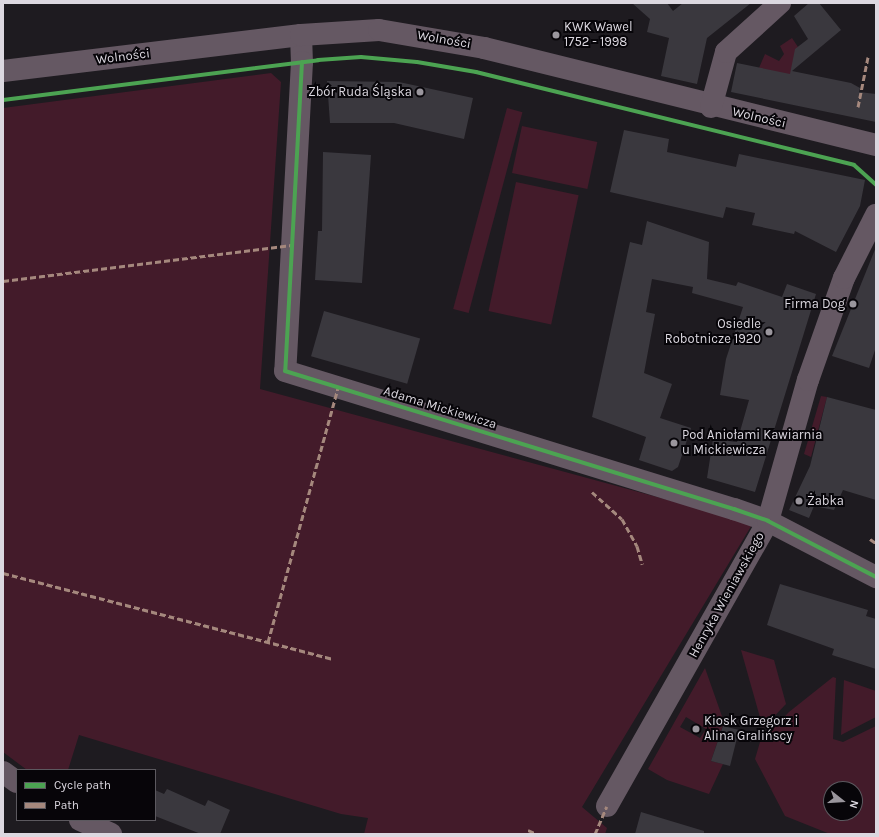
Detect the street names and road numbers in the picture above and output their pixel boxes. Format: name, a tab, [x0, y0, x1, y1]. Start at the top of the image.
street label: Wolności	[416, 28, 472, 52]
street label: Wolności	[95, 46, 151, 68]
street label: Wolności	[731, 104, 787, 132]
street label: Adama Mickiewicza	[382, 383, 498, 433]
street label: Henryka Wieniawskiego	[686, 529, 768, 661]

